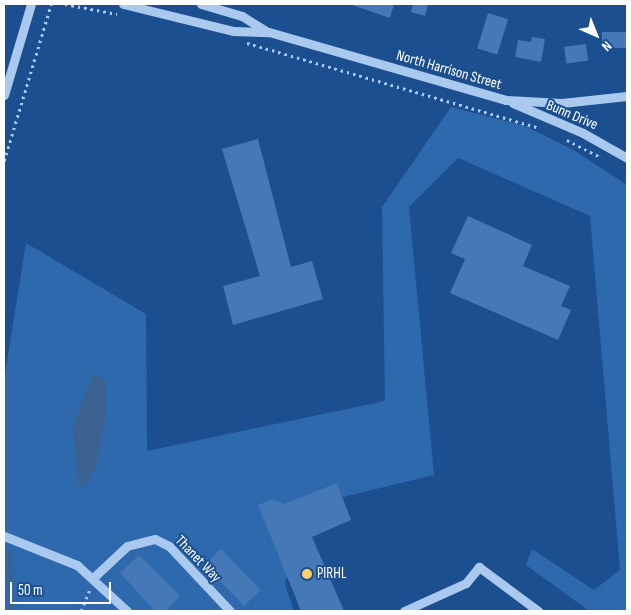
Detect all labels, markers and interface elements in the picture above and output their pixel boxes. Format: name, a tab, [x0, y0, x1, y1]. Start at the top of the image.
north arrow	[571, 10, 621, 60]
text: N	[598, 37, 615, 55]
street label: North Harrison Street	[394, 46, 504, 94]
street label: Bunn Drive	[543, 96, 601, 134]
street label: Thanet Way	[171, 532, 225, 586]
place label: PIRHL	[317, 565, 346, 583]
marker: PIRHL	[301, 568, 313, 580]
scale bar	[12, 572, 114, 604]
text: 50 m	[18, 581, 43, 600]

